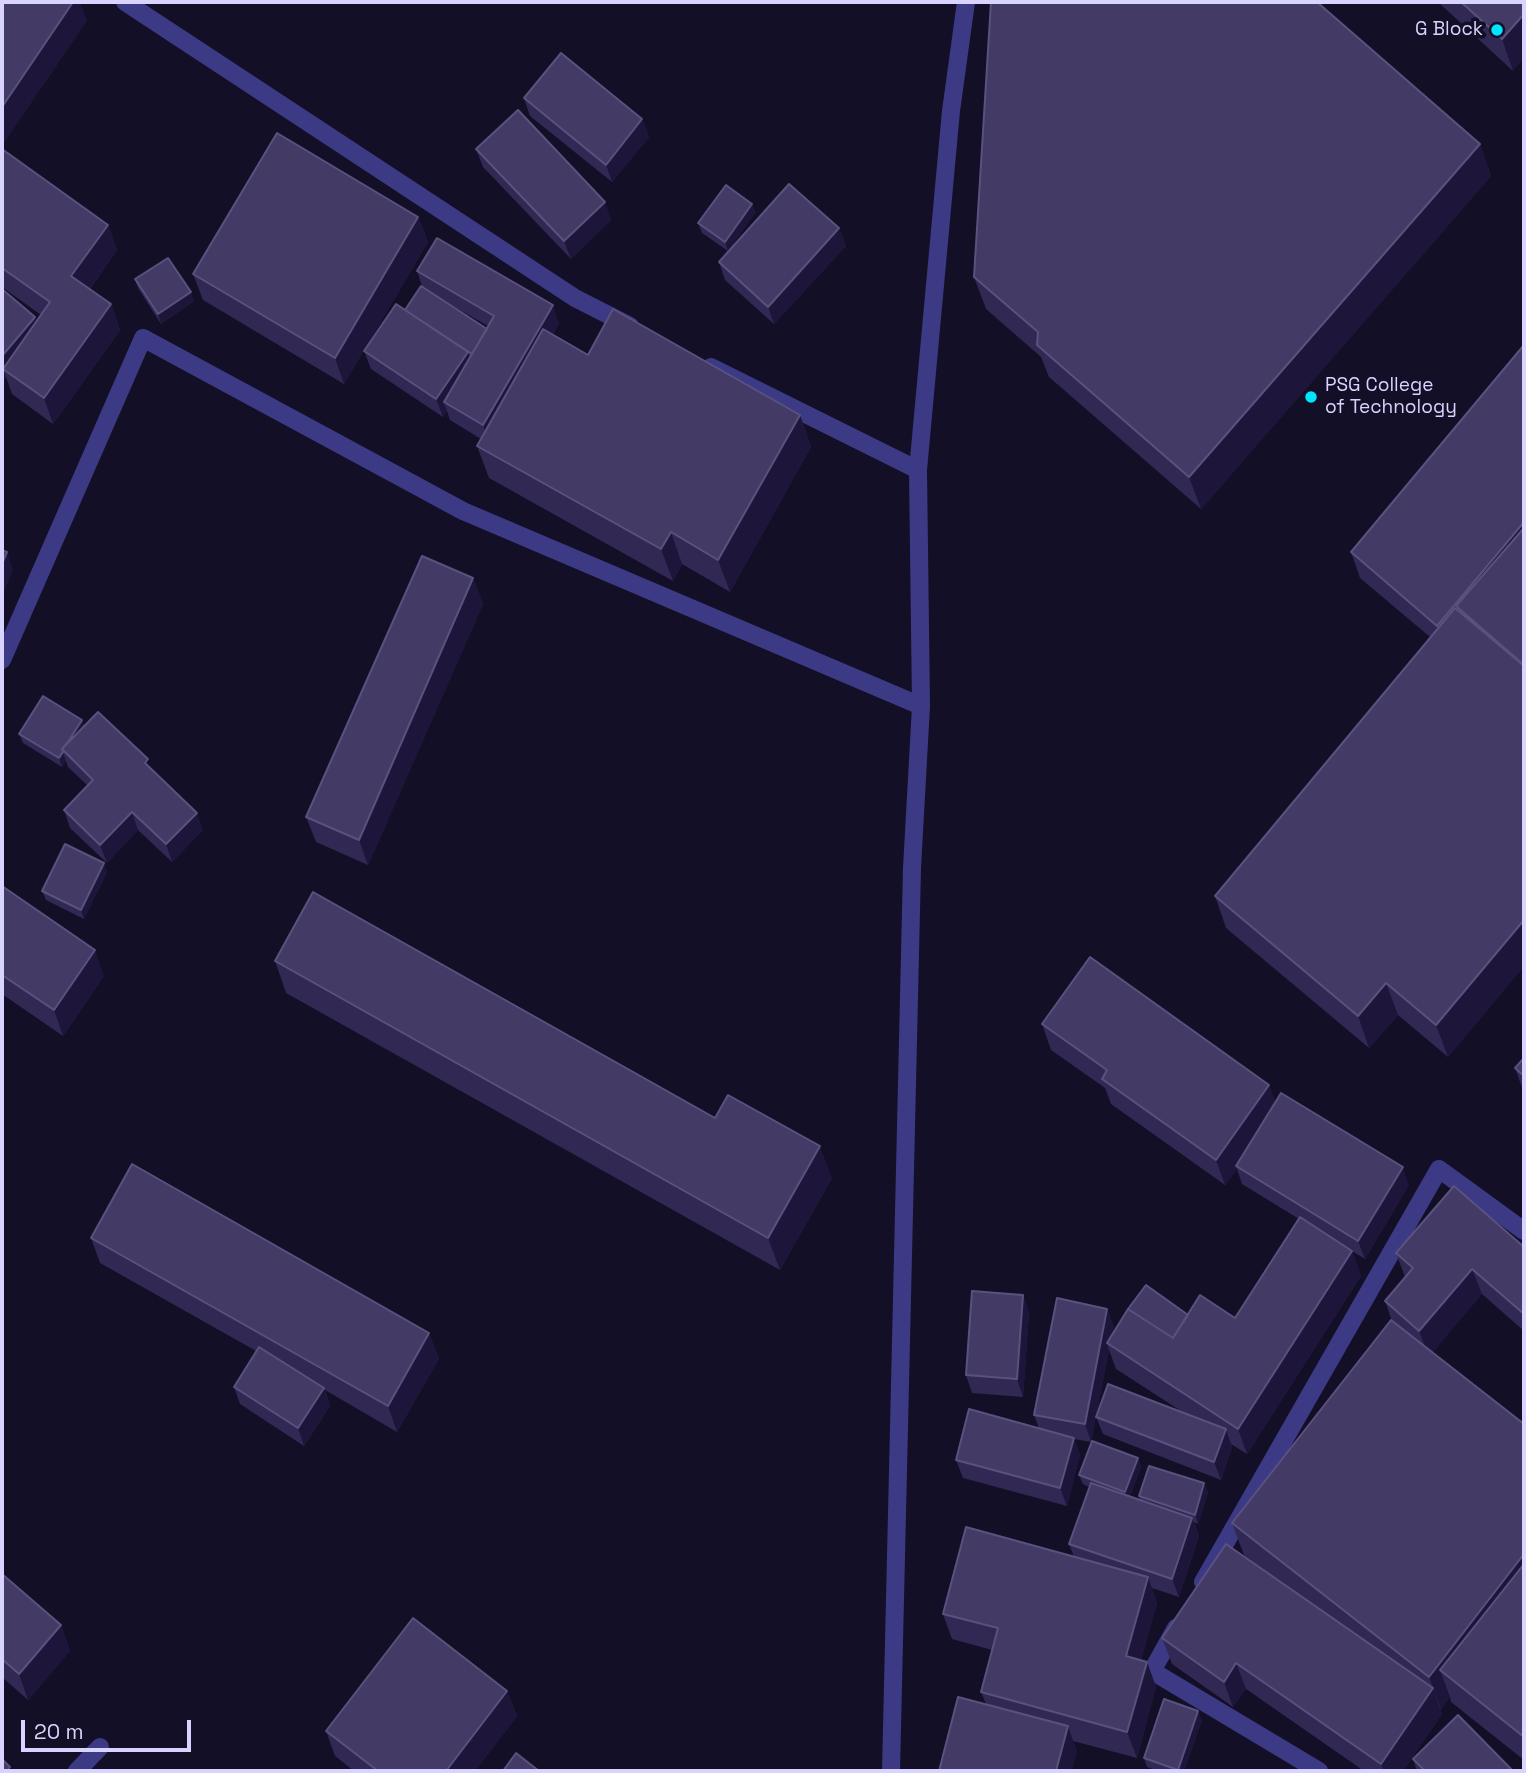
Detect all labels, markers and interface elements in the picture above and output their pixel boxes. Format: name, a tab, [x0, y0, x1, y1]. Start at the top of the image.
place label: G Block	[1415, 19, 1483, 41]
marker: G Block	[1489, 22, 1505, 38]
place label: PSG College of Technology	[1325, 375, 1457, 419]
marker: PSG College of Technology	[1303, 389, 1319, 405]
scale bar	[24, 1706, 194, 1750]
text: 20 m	[34, 1718, 84, 1745]

